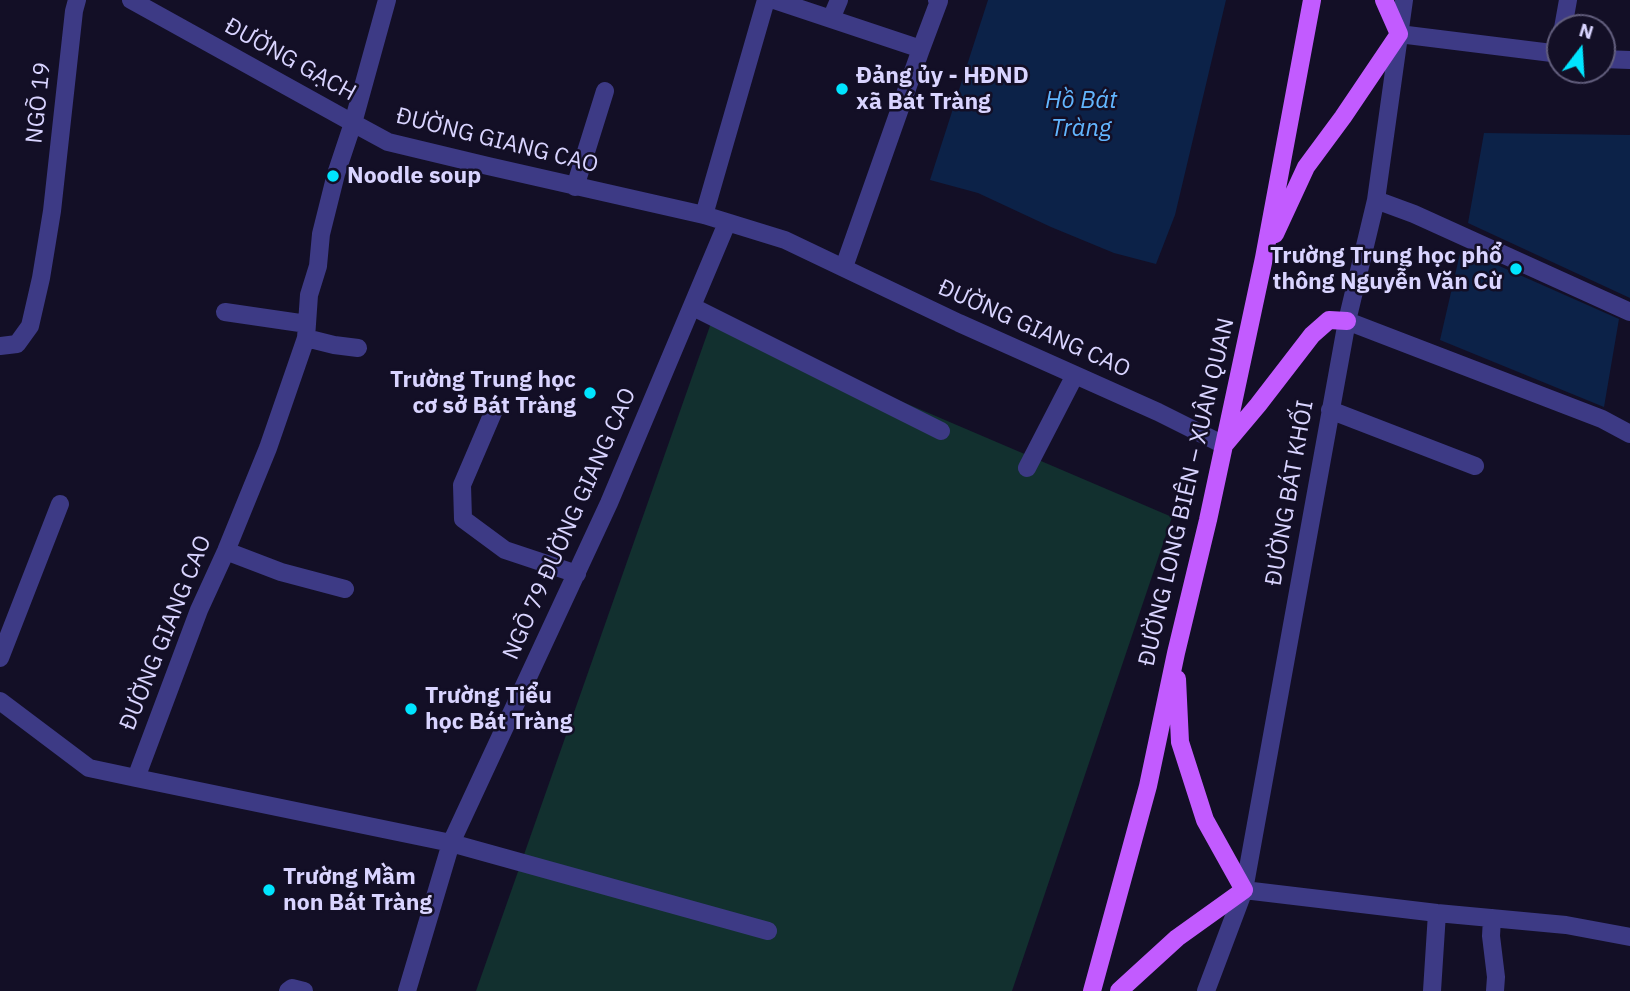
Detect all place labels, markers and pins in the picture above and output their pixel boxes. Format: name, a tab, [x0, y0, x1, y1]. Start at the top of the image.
place label: Đảng ủy - HĐND xã Bát Tràng	[856, 62, 1029, 116]
marker: Đảng ủy - HĐND xã Bát Tràng	[834, 81, 850, 97]
place label: Noodle soup	[347, 162, 481, 190]
marker: Noodle soup	[325, 168, 341, 184]
place label: Trường Trung học phổ thông Nguyễn Văn Cừ	[1270, 242, 1502, 296]
marker: Trường Trung học phổ thông Nguyễn Văn Cừ	[1508, 261, 1524, 277]
place label: Trường Trung học cơ sở Bát Tràng	[390, 366, 576, 420]
marker: Trường Trung học cơ sở Bát Tràng	[582, 385, 598, 401]
place label: Trường Tiểu học Bát Tràng	[425, 682, 572, 736]
marker: Trường Tiểu học Bát Tràng	[403, 701, 419, 717]
place label: Trường Mầm non Bát Tràng	[283, 863, 432, 917]
marker: Trường Mầm non Bát Tràng	[261, 882, 277, 898]

